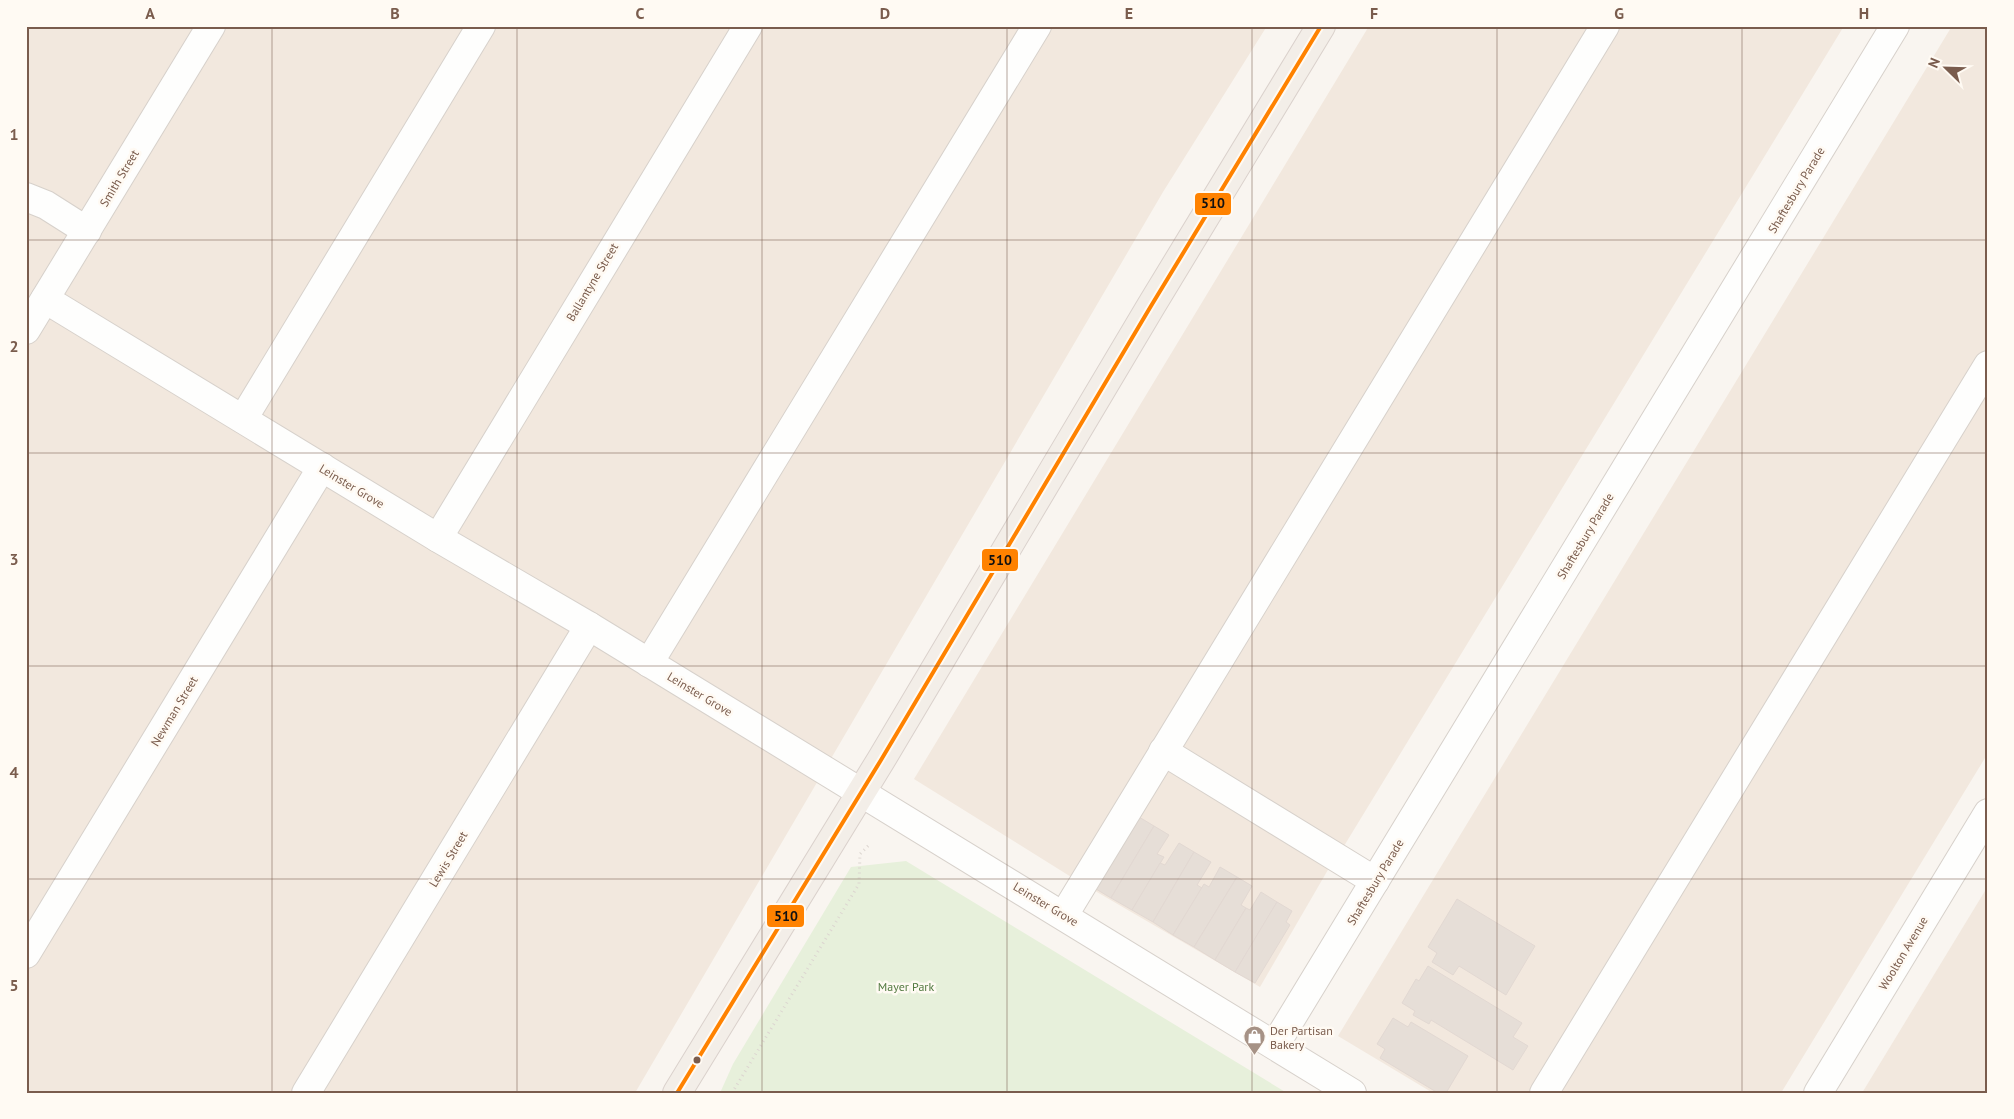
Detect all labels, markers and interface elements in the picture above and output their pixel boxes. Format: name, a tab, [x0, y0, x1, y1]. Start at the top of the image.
text: A	[145, 3, 155, 23]
text: B	[390, 3, 400, 23]
text: C	[636, 3, 645, 23]
text: D	[880, 3, 890, 23]
text: E	[1125, 3, 1133, 23]
text: F	[1370, 3, 1378, 23]
text: G	[1614, 3, 1624, 23]
text: H	[1859, 3, 1869, 23]
north arrow	[1922, 42, 1972, 92]
text: N	[1924, 55, 1944, 71]
text: 1	[9, 124, 19, 144]
street label: Shaftesbury Parade	[1764, 144, 1828, 236]
street label: Smith Street	[96, 147, 142, 209]
line badge: 510	[1194, 192, 1232, 216]
text: 510	[1201, 194, 1225, 212]
street label: Ballantyne Street	[563, 240, 621, 324]
text: 2	[9, 336, 19, 356]
street label: Leinster Grove	[317, 461, 387, 511]
street label: Shaftesbury Parade	[1553, 490, 1617, 582]
line badge: 510	[981, 548, 1019, 572]
text: 3	[9, 549, 19, 569]
text: 510	[988, 551, 1012, 569]
street label: Leinster Grove	[665, 669, 735, 719]
street label: Newman Street	[147, 673, 201, 749]
text: 4	[9, 762, 19, 782]
street label: Lewis Street	[426, 828, 470, 890]
street label: Shaftesbury Parade	[1343, 836, 1407, 928]
street label: Leinster Grove	[1011, 879, 1081, 929]
line badge: 510	[766, 904, 805, 928]
text: 510	[774, 907, 798, 925]
street label: Woolton Avenue	[1875, 914, 1931, 992]
text: 5	[9, 975, 19, 995]
park label: Mayer Park	[878, 979, 934, 994]
place label: Der Partisan Bakery	[1270, 1023, 1333, 1052]
shop icon: Der Partisan Bakery	[1242, 1025, 1266, 1056]
unlabelled marker	[692, 1055, 702, 1065]

